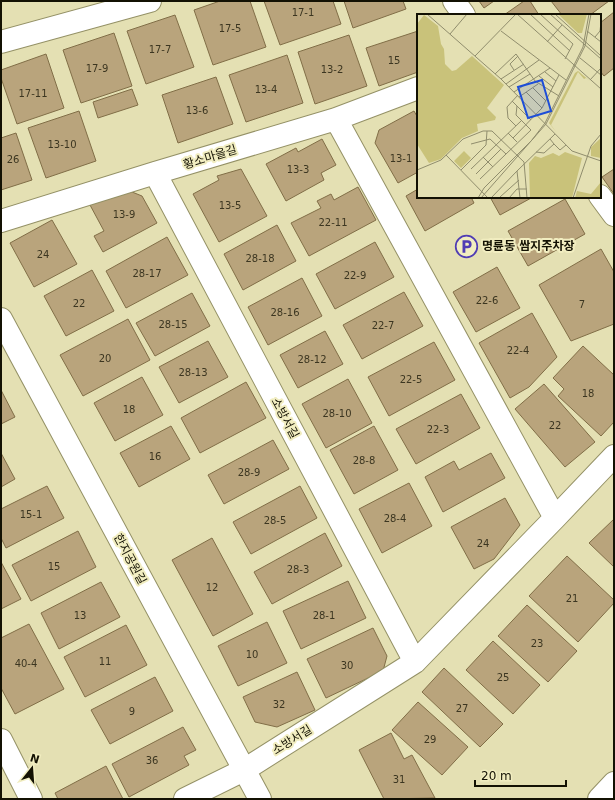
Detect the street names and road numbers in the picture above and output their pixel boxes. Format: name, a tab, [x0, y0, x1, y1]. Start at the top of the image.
street label: 황소마을길	[182, 142, 238, 172]
street label: 소방서길	[268, 395, 302, 441]
street label: 한지공원길	[111, 531, 149, 587]
street label: 소방서길	[270, 722, 314, 758]

